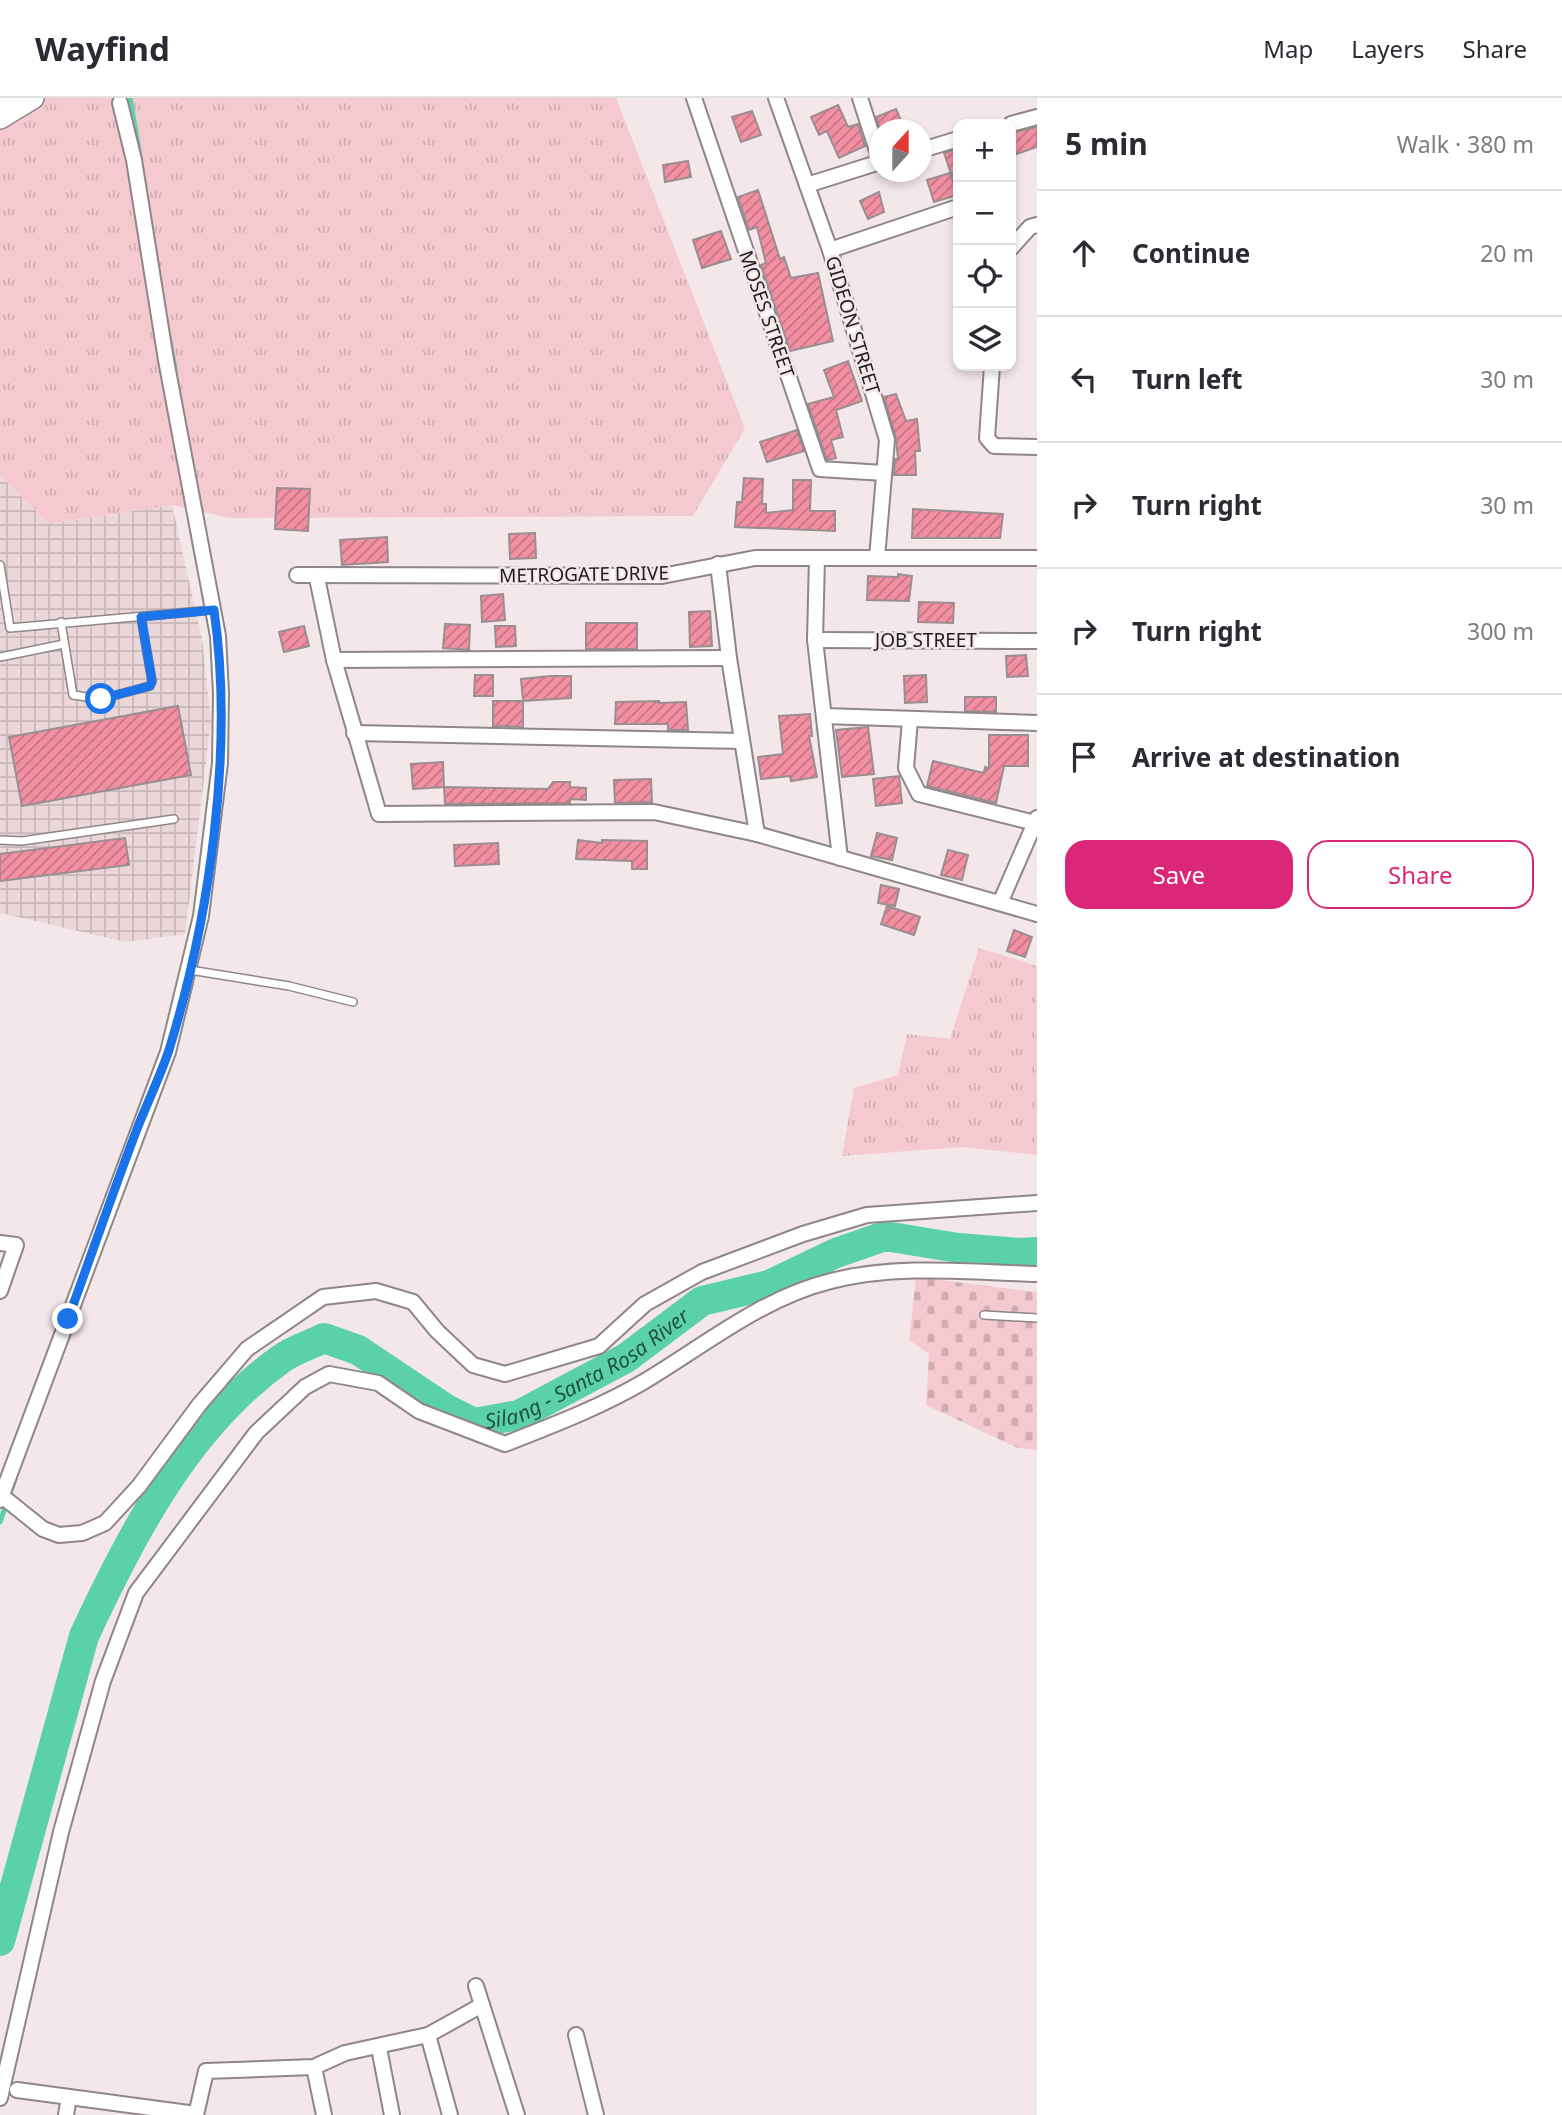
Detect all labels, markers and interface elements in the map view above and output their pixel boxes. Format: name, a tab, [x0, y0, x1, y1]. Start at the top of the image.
text: Wayfind	[35, 26, 170, 71]
text: Map	[1263, 32, 1313, 65]
text: Layers	[1351, 32, 1425, 65]
text: Share	[1463, 32, 1527, 65]
north arrow	[869, 119, 932, 182]
map controls	[953, 119, 1016, 371]
button: +	[953, 119, 1016, 182]
text: 5 min	[1065, 123, 1148, 164]
text: Walk · 380 m	[1397, 128, 1534, 160]
button: −	[953, 182, 1016, 245]
icon: ahead	[1065, 234, 1103, 272]
text: Continue	[1132, 235, 1250, 271]
text: 20 m	[1480, 237, 1534, 269]
button: locate	[953, 245, 1016, 308]
street label: MOSES STREET	[733, 247, 801, 381]
street label: GIDEON STREET	[820, 253, 887, 398]
button: layers	[953, 308, 1016, 371]
icon: left	[1065, 360, 1103, 398]
text: Turn left	[1132, 361, 1243, 397]
text: 30 m	[1480, 363, 1534, 395]
icon: right	[1065, 486, 1103, 524]
text: Turn right	[1132, 487, 1262, 523]
text: 30 m	[1480, 489, 1534, 521]
street label: METROGATE DRIVE	[499, 560, 669, 588]
icon: right	[1065, 612, 1103, 650]
text: Turn right	[1132, 613, 1262, 649]
text: 300 m	[1467, 615, 1534, 647]
street label: JOB STREET	[873, 627, 977, 653]
route start	[85, 683, 116, 714]
icon: arrive	[1065, 738, 1103, 776]
text: Arrive at destination	[1132, 739, 1401, 775]
button: Save	[1065, 840, 1293, 909]
button: Share	[1307, 840, 1534, 909]
water label: Silang - Santa Rosa River	[483, 1301, 696, 1435]
route end	[52, 1303, 83, 1334]

